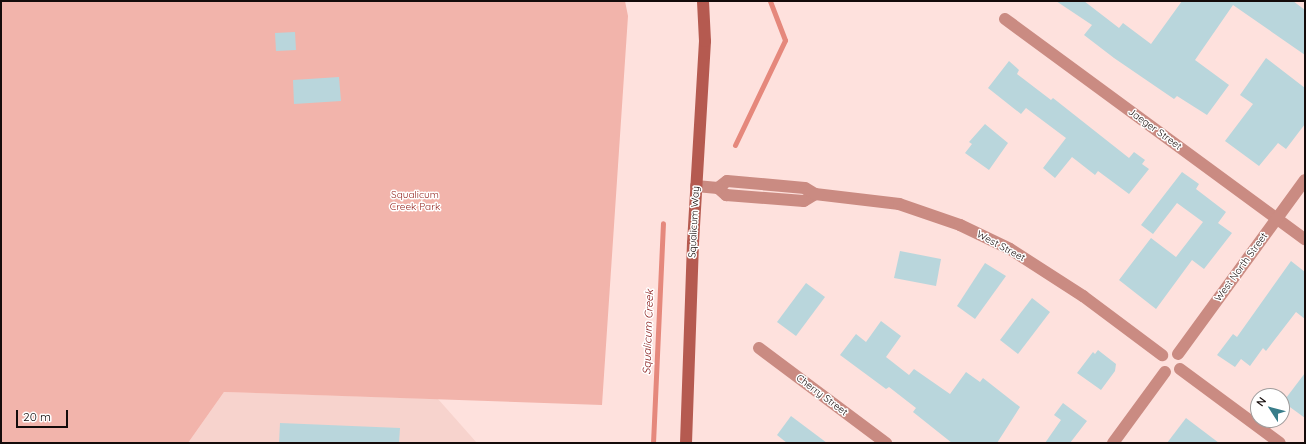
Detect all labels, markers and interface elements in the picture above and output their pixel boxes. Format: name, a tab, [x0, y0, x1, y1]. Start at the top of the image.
street label: Jaeger Street	[1126, 106, 1184, 152]
street label: Squalicum Way	[686, 186, 702, 258]
park label: Squalicum Creek Park	[390, 188, 440, 212]
street label: West Street	[975, 228, 1027, 264]
street label: West North Street	[1212, 230, 1270, 304]
water label: Squalicum Creek	[640, 289, 656, 375]
street label: Cherry Street	[794, 372, 850, 418]
north arrow	[1250, 388, 1290, 428]
text: N	[1253, 394, 1269, 409]
scale bar	[18, 402, 70, 428]
text: 20 m	[23, 409, 51, 424]

